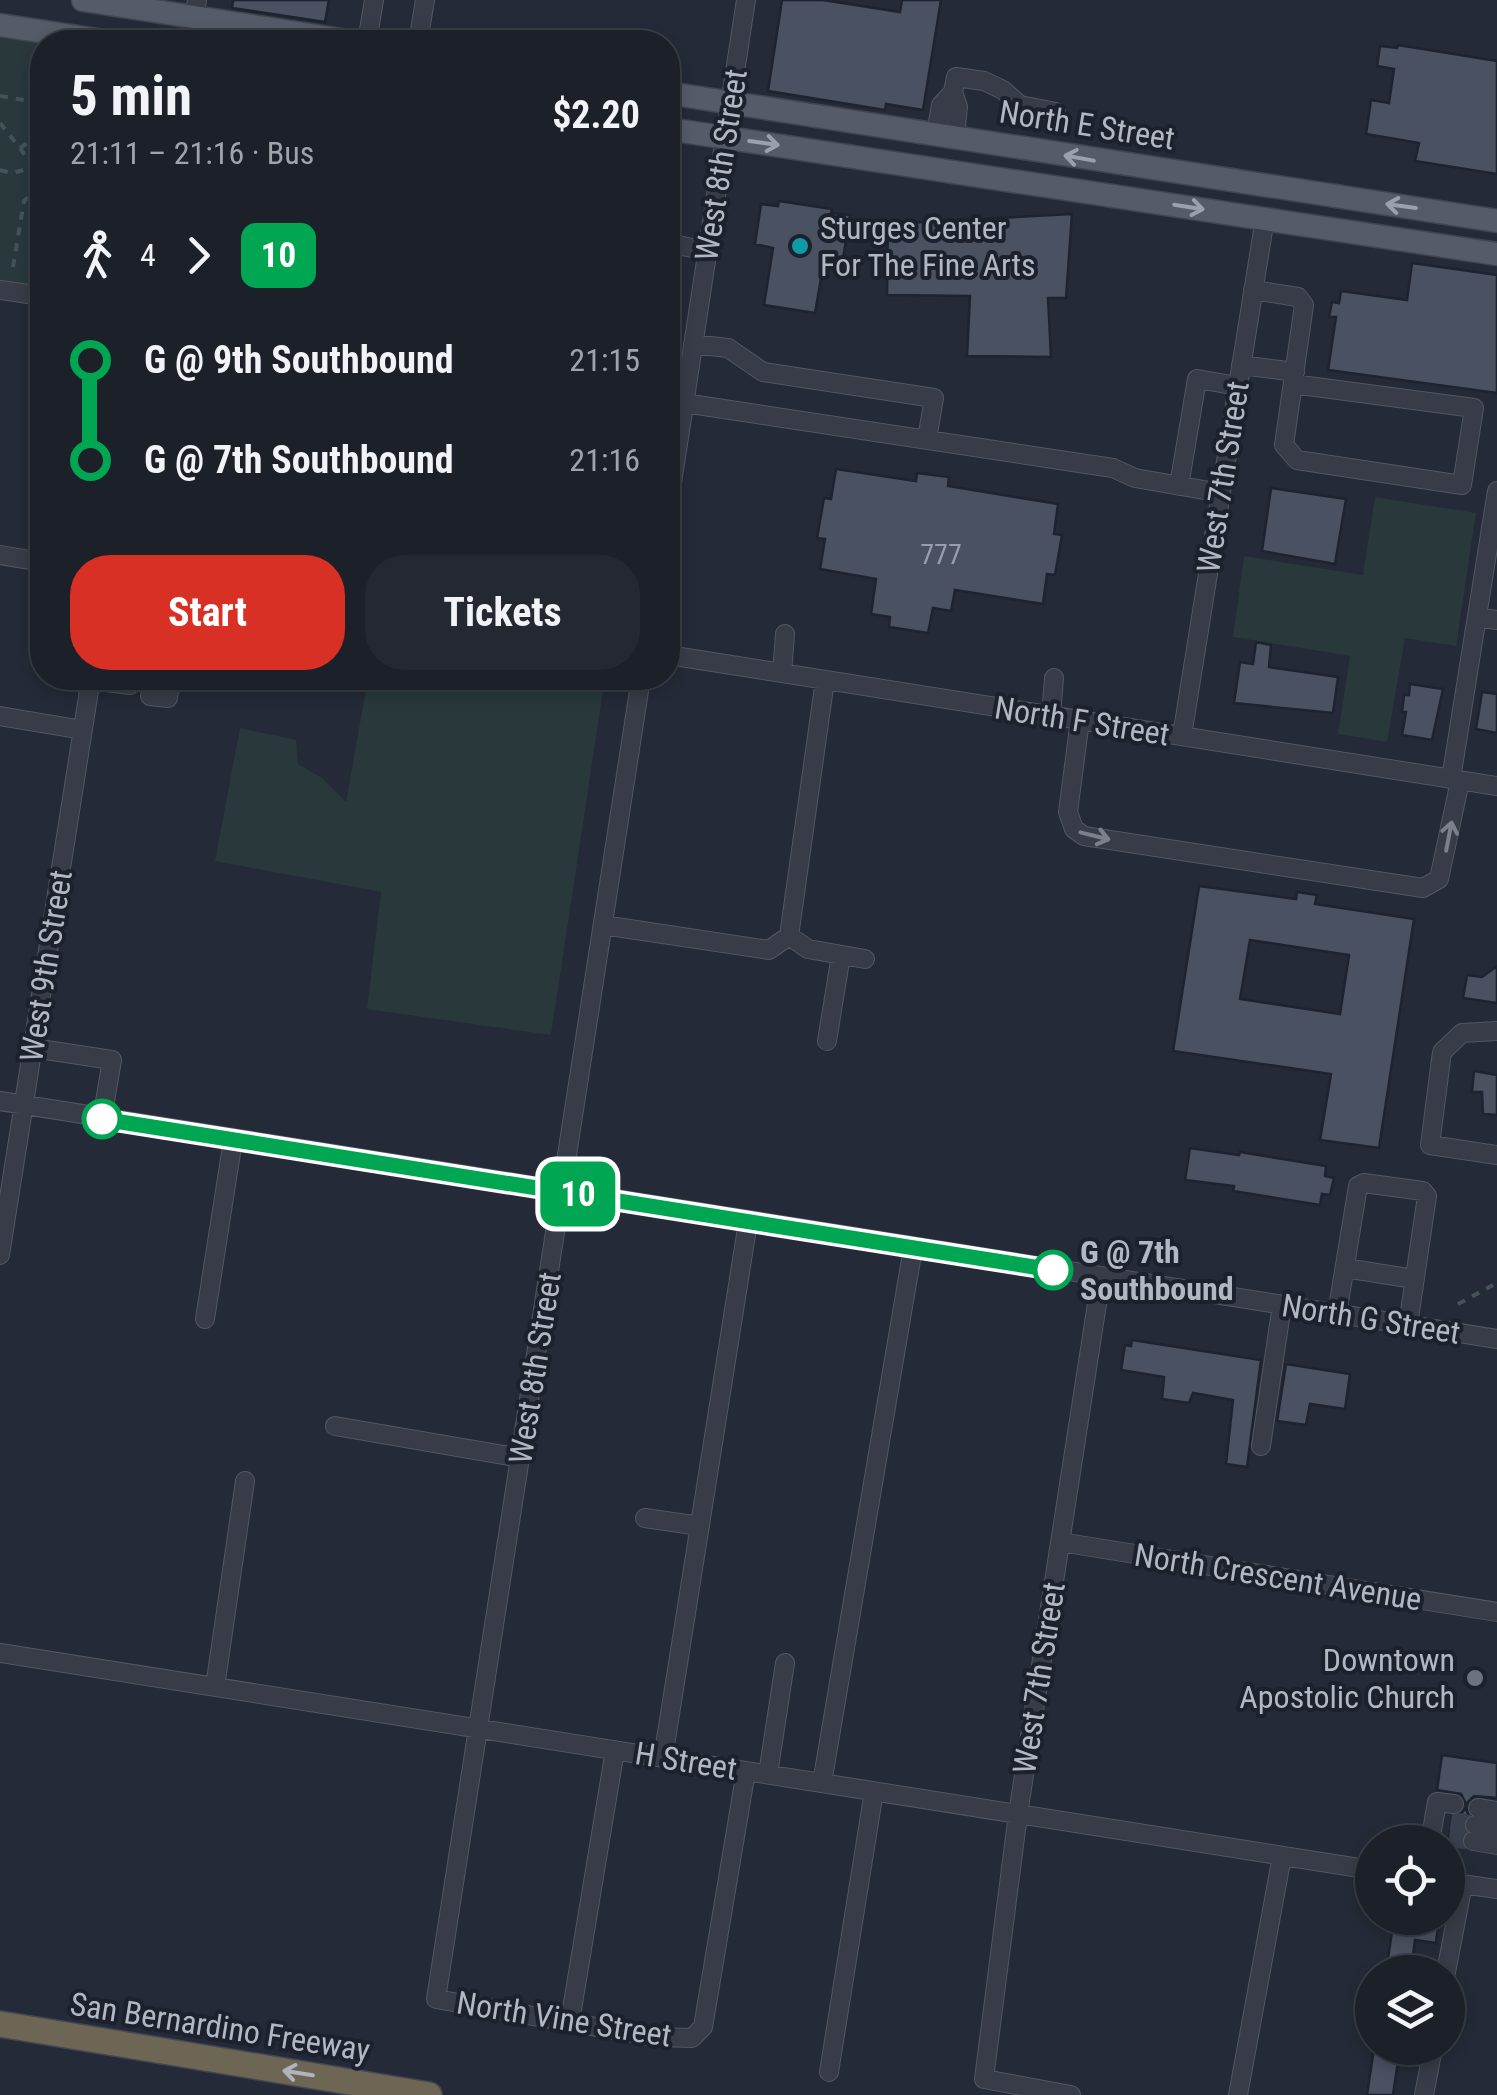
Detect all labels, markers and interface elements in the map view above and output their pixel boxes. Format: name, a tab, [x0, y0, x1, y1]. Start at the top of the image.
text: 5 min	[70, 64, 192, 128]
street label: West 8th Street	[687, 67, 755, 263]
street label: North E Street	[997, 92, 1177, 158]
text: $2.20	[552, 93, 640, 137]
text: 21:11 – 21:16 · Bus	[70, 134, 314, 172]
one-way arrow	[747, 134, 780, 152]
one-way arrow	[1063, 148, 1096, 167]
one-way arrow	[1385, 197, 1417, 215]
one-way arrow	[1173, 198, 1205, 216]
place label: Sturges Center For The Fine Arts	[820, 209, 1036, 284]
icon: walk	[70, 228, 125, 283]
icon: forward	[171, 228, 226, 283]
text: 10	[261, 235, 296, 276]
marker: Sturges Center For The Fine Arts	[789, 235, 811, 257]
text: 4	[140, 236, 156, 274]
text: G @ 9th Southbound	[144, 338, 454, 382]
text: 21:15	[569, 341, 640, 379]
street label: West 7th Street	[1189, 379, 1257, 575]
text: G @ 7th Southbound	[144, 438, 454, 482]
text: 21:16	[569, 441, 640, 479]
house number: 777	[920, 538, 962, 571]
button: Start	[70, 555, 345, 670]
button: Tickets	[365, 555, 640, 670]
street label: North F Street	[992, 688, 1172, 754]
one-way arrow	[1440, 821, 1459, 853]
one-way arrow	[1078, 828, 1110, 846]
street label: West 9th Street	[12, 868, 80, 1064]
unlabelled marker	[83, 1100, 121, 1138]
line badge: 10	[533, 1162, 623, 1226]
text: 10	[560, 1174, 596, 1215]
place label: G @ 7th Southbound	[1080, 1233, 1234, 1308]
marker: G @ 7th Southbound	[1034, 1251, 1072, 1289]
street label: West 8th Street	[501, 1270, 569, 1466]
street label: North G Street	[1279, 1286, 1463, 1352]
street label: North Crescent Avenue	[1132, 1536, 1424, 1618]
street label: West 7th Street	[1005, 1580, 1073, 1776]
place label: Downtown Apostolic Church	[1239, 1641, 1455, 1716]
marker: Downtown Apostolic Church	[1464, 1667, 1486, 1689]
street label: H Street	[633, 1734, 739, 1788]
map controls	[1355, 1825, 1465, 2065]
button: locate	[1355, 1825, 1465, 1935]
button: layers	[1355, 1955, 1465, 2065]
street label: North Vine Street	[454, 1983, 674, 2055]
street label: San Bernardino Freeway	[67, 1985, 373, 2069]
one-way arrow	[283, 2064, 315, 2082]

